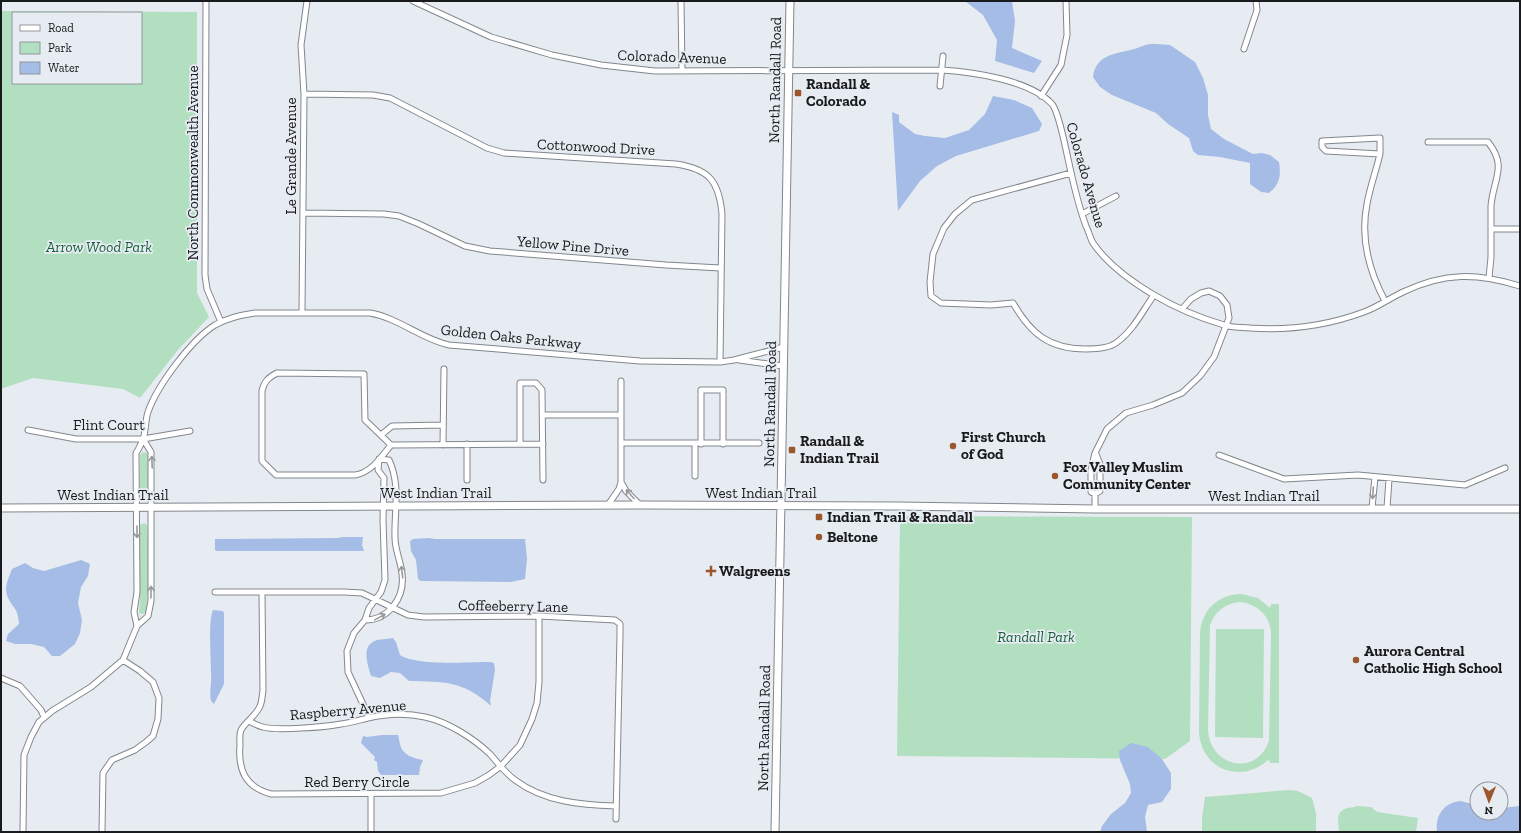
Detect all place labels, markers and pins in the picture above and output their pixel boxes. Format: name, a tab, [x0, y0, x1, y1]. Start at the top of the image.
place label: Randall & Colorado	[806, 75, 871, 110]
marker: Randall & Colorado	[793, 88, 803, 98]
place label: First Church of God	[961, 428, 1046, 463]
place label: Randall & Indian Trail	[800, 432, 879, 467]
marker: First Church of God	[948, 441, 958, 451]
marker: Randall & Indian Trail	[787, 445, 797, 455]
place label: Fox Valley Muslim Community Center	[1063, 458, 1191, 493]
marker: Fox Valley Muslim Community Center	[1050, 471, 1060, 481]
place label: Indian Trail & Randall	[827, 508, 973, 526]
marker: Indian Trail & Randall	[814, 512, 824, 522]
place label: Beltone	[827, 528, 878, 546]
marker: Beltone	[814, 532, 824, 542]
place label: Walgreens	[719, 562, 790, 580]
marker: Walgreens	[706, 566, 716, 576]
place label: Aurora Central Catholic High School	[1364, 642, 1502, 677]
marker: Aurora Central Catholic High School	[1351, 655, 1361, 665]

